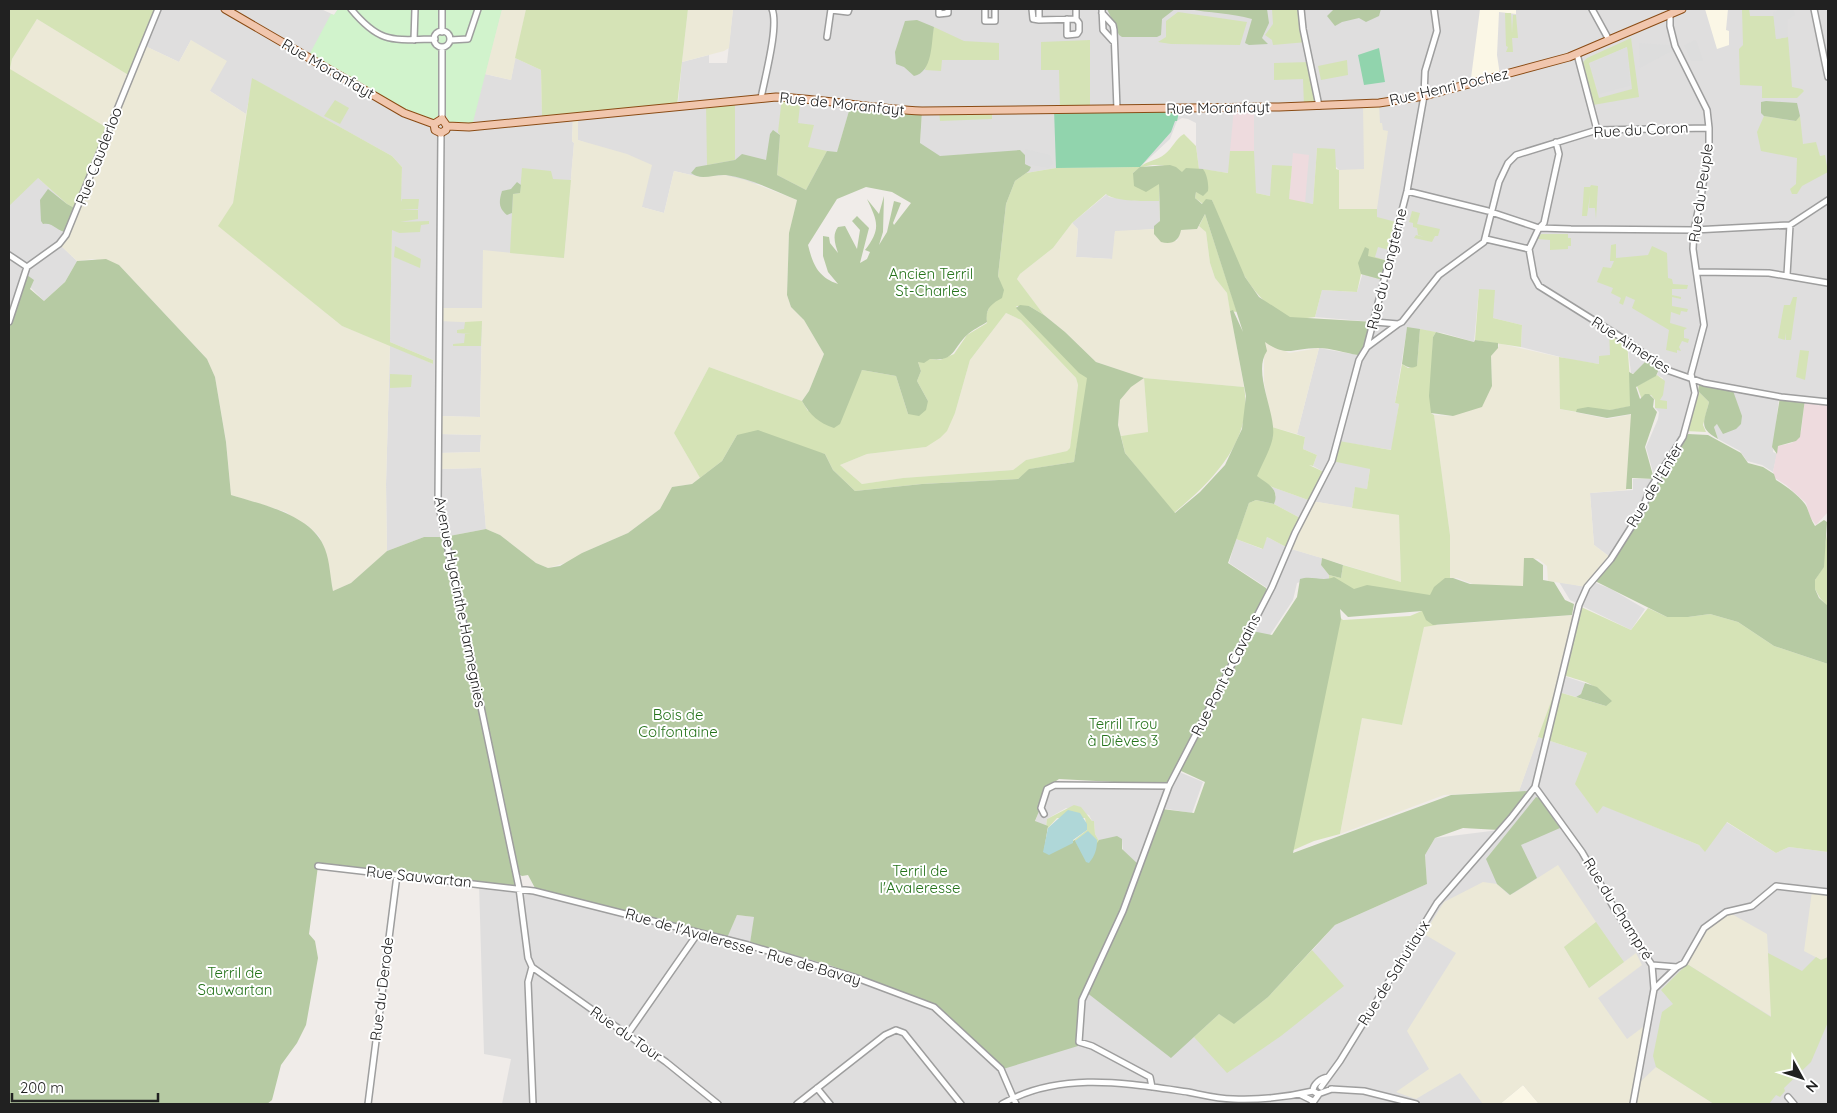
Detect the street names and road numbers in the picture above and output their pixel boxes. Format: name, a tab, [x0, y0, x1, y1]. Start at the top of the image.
street label: Rue Moranfayt	[279, 34, 378, 103]
street label: Rue Henri Pochez	[1387, 64, 1510, 109]
street label: Rue de Moranfayt	[779, 87, 905, 120]
street label: Rue Moranfayt	[1166, 97, 1270, 118]
street label: Rue Cauderloo	[71, 104, 126, 207]
street label: Rue du Coron	[1593, 118, 1689, 141]
street label: Rue du Peuple	[1684, 142, 1717, 244]
street label: Rue du Longterne	[1362, 206, 1411, 332]
street label: Rue Aimeries	[1588, 312, 1674, 377]
street label: Rue de l'Enfer	[1622, 439, 1687, 530]
street label: Avenue Hyacinthe Harmegnies	[431, 495, 490, 709]
street label: Rue Pont à Cavains	[1187, 611, 1265, 739]
street label: Rue du Champré	[1579, 854, 1657, 963]
street label: Rue Sauwartan	[365, 862, 473, 891]
street label: Rue de l'Avaleresse - Rue de Bavay	[623, 904, 863, 989]
street label: Rue de Sahutiaux	[1354, 917, 1434, 1029]
street label: Rue du Derode	[366, 936, 397, 1042]
street label: Rue du Tour	[587, 1002, 666, 1065]

